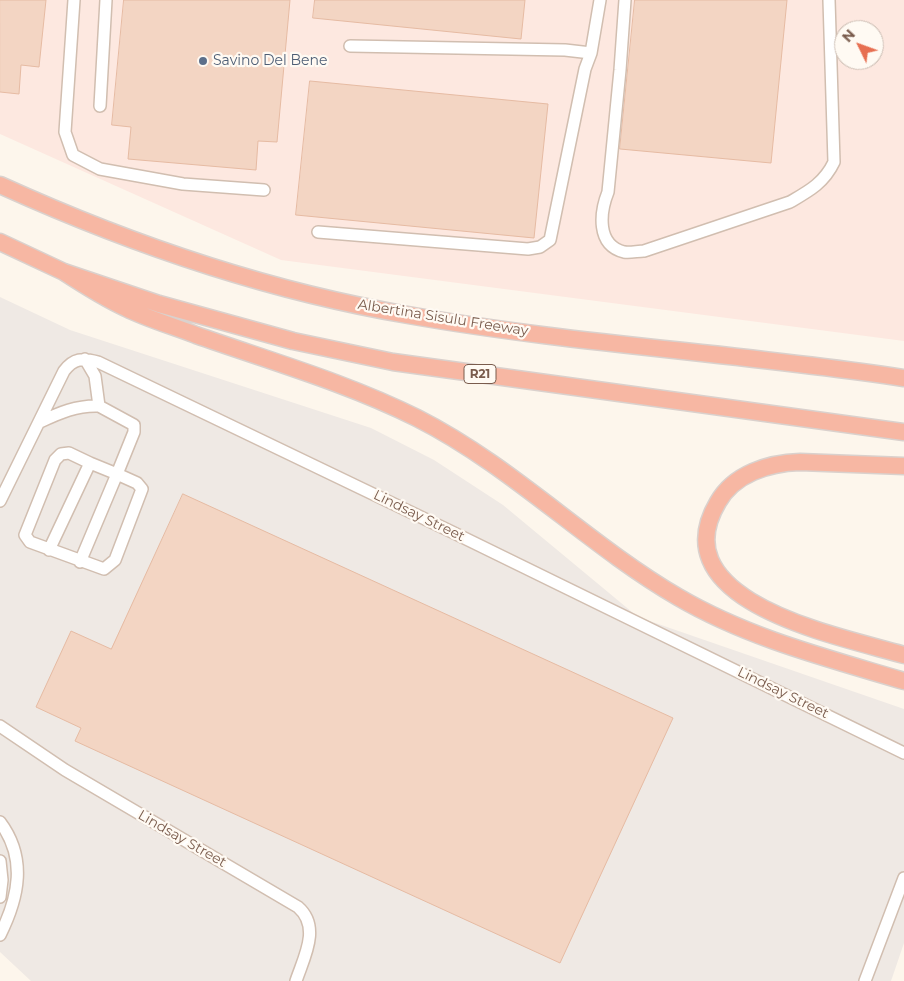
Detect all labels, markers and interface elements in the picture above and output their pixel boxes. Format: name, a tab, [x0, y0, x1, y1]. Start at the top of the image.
north arrow	[834, 20, 884, 70]
text: N	[838, 25, 859, 46]
place label: Savino Del Bene	[213, 53, 327, 69]
marker: Savino Del Bene	[197, 55, 209, 67]
street label: Albertina Sisulu Freeway	[357, 296, 529, 340]
road number: R21	[464, 364, 496, 384]
street label: Lindsay Street	[371, 487, 467, 545]
street label: Lindsay Street	[735, 664, 831, 722]
street label: Lindsay Street	[135, 807, 229, 871]

